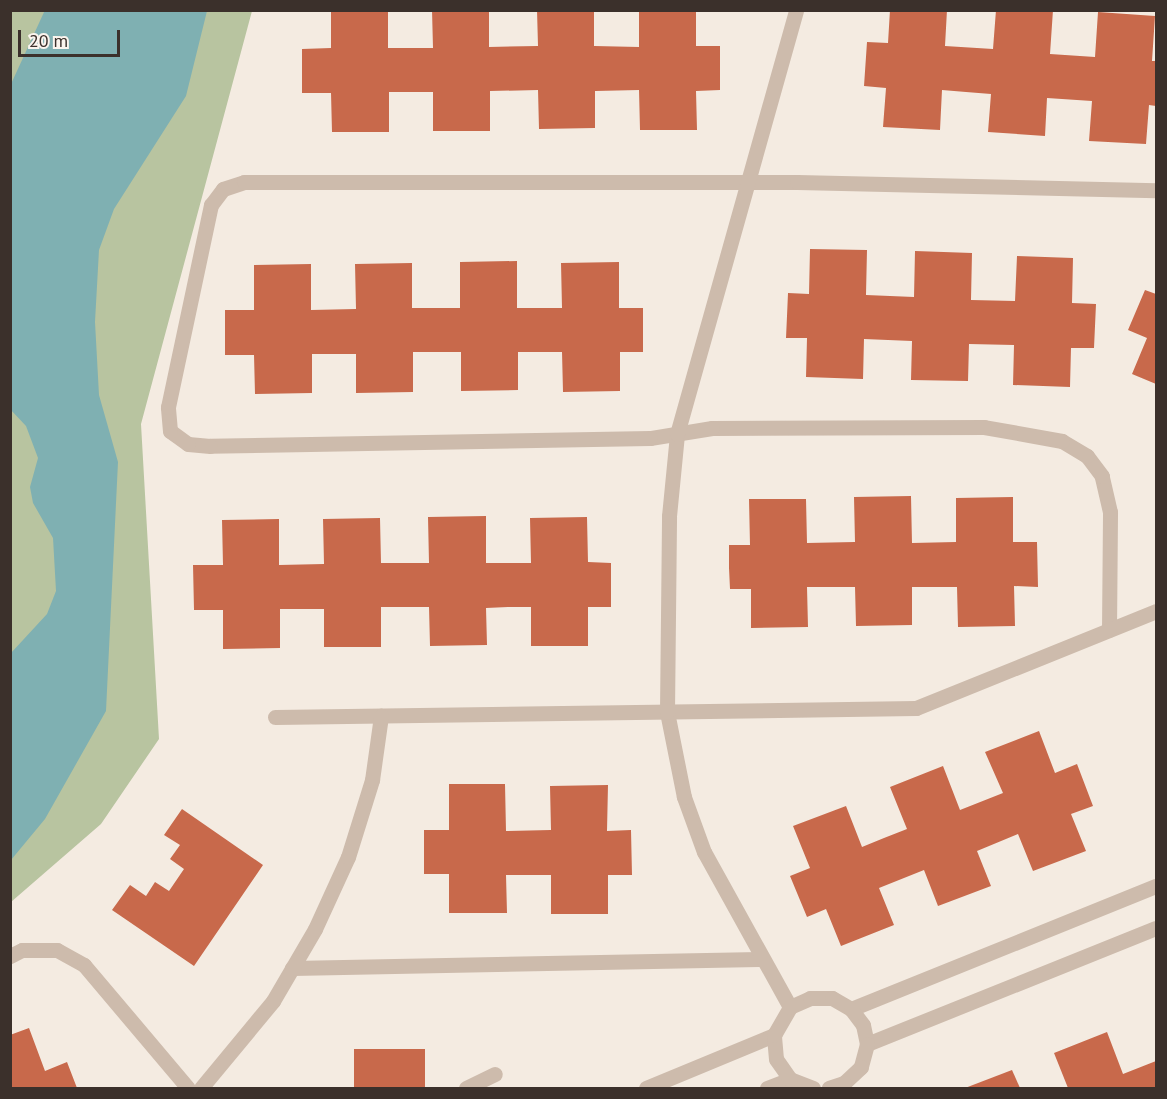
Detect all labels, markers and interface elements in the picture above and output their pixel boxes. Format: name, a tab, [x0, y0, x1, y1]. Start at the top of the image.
scale bar	[21, 18, 123, 56]
text: 20 m	[29, 29, 68, 52]

